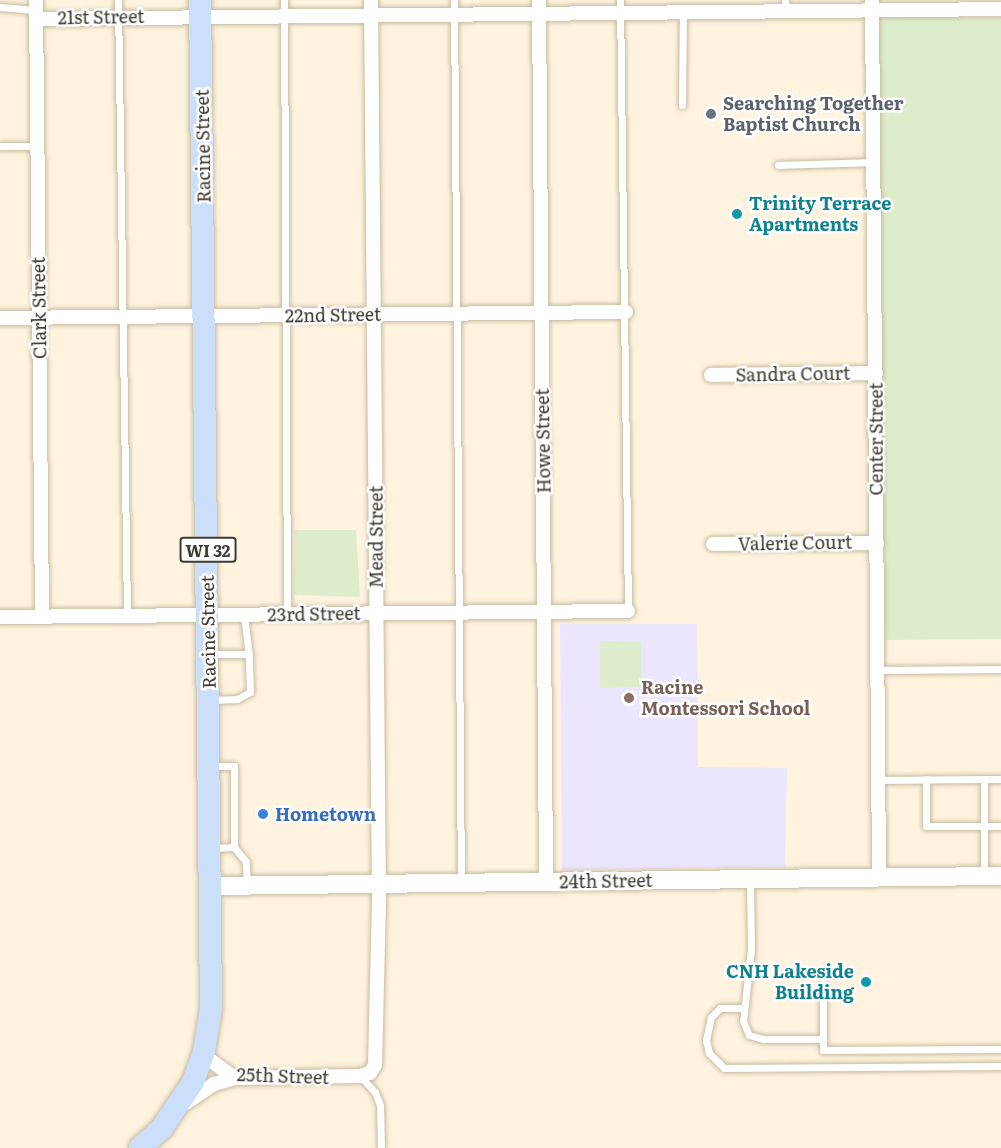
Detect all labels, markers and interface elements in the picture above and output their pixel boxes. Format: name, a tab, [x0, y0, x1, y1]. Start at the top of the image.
street label: 21st Street	[57, 5, 145, 29]
street label: Racine Street	[191, 89, 215, 203]
place label: Searching Together Baptist Church	[723, 93, 904, 136]
marker: Searching Together Baptist Church	[704, 107, 718, 121]
place label: Trinity Terrace Apartments	[749, 193, 892, 236]
marker: Trinity Terrace Apartments	[730, 207, 744, 221]
street label: Clark Street	[27, 257, 51, 359]
street label: 22nd Street	[285, 303, 381, 327]
street label: Sandra Court	[735, 362, 851, 386]
street label: Center Street	[865, 382, 887, 496]
street label: Howe Street	[531, 388, 555, 494]
street label: Mead Street	[365, 486, 387, 588]
street label: Valerie Court	[738, 531, 852, 555]
road number: WI 32	[180, 537, 236, 563]
street label: Racine Street	[196, 575, 220, 689]
street label: 23rd Street	[267, 602, 361, 626]
place label: Racine Montessori School	[641, 677, 810, 720]
marker: Racine Montessori School	[622, 691, 636, 705]
place label: Hometown	[275, 803, 376, 825]
marker: Hometown	[256, 807, 270, 821]
street label: 24th Street	[559, 869, 653, 893]
place label: CNH Lakeside Building	[726, 961, 854, 1004]
marker: CNH Lakeside Building	[859, 975, 873, 989]
street label: 25th Street	[236, 1064, 330, 1088]

